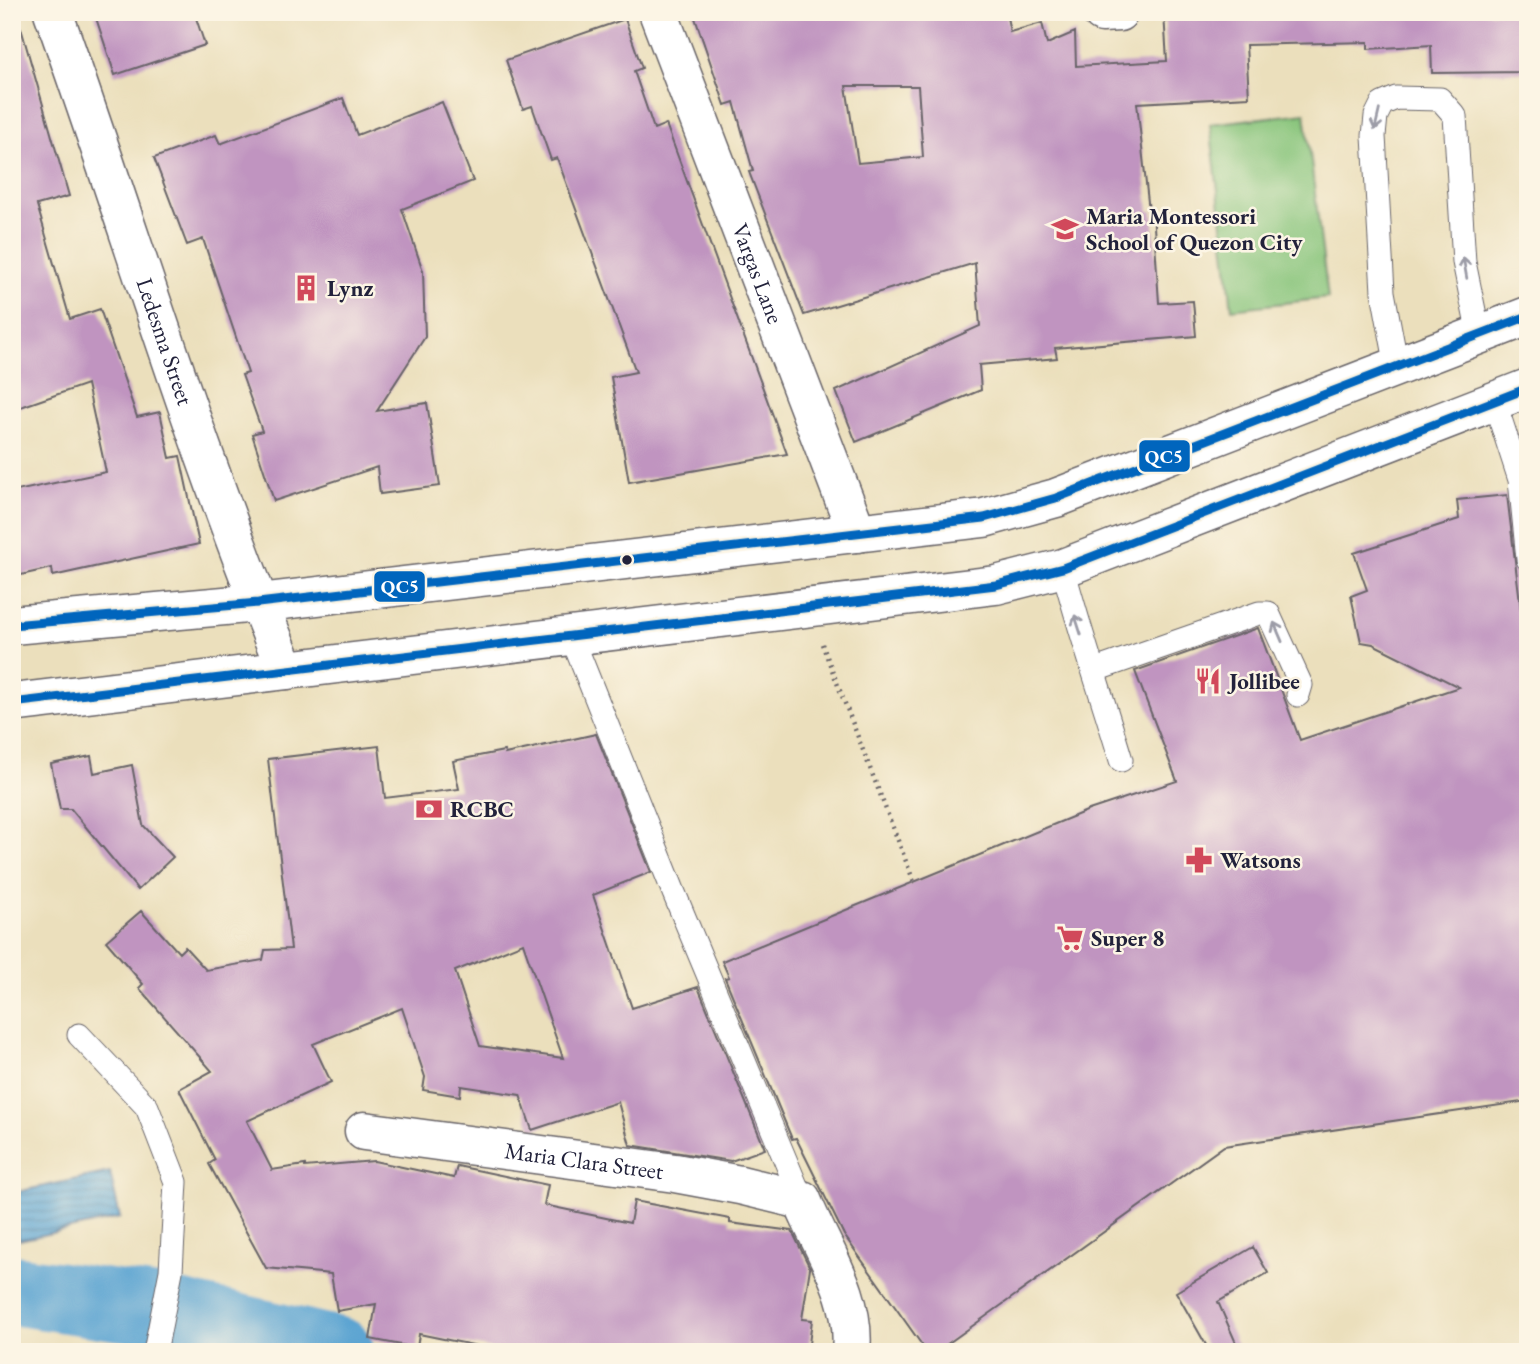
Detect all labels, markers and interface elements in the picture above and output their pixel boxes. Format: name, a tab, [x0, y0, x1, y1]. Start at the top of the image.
one-way arrow	[1370, 108, 1383, 131]
place label: Maria Montessori School of Quezon City	[1086, 201, 1303, 257]
school or university icon: Maria Montessori School of Quezon City	[1050, 214, 1080, 244]
street label: Vargas Lane	[725, 219, 791, 328]
one-way arrow	[1458, 257, 1471, 280]
building icon: Lynz	[291, 273, 321, 303]
place label: Lynz	[327, 273, 373, 303]
street label: Ledesma Street	[130, 274, 201, 410]
line badge: QC5	[1138, 439, 1191, 473]
text: QC5	[1145, 444, 1183, 469]
unlabelled marker	[620, 553, 634, 567]
line badge: QC5	[373, 570, 426, 603]
text: QC5	[381, 574, 419, 599]
one-way arrow	[1071, 614, 1084, 636]
one-way arrow	[1271, 622, 1284, 643]
restaurant icon: Jollibee	[1193, 666, 1223, 696]
place label: Jollibee	[1227, 666, 1300, 696]
bank icon: RCBC	[414, 794, 444, 824]
place label: RCBC	[450, 794, 514, 824]
pharmacy icon: Watsons	[1184, 845, 1214, 875]
place label: Watsons	[1220, 845, 1301, 875]
supermarket icon: Super 8	[1055, 923, 1085, 953]
place label: Super 8	[1091, 923, 1164, 953]
street label: Maria Clara Street	[503, 1135, 666, 1186]

